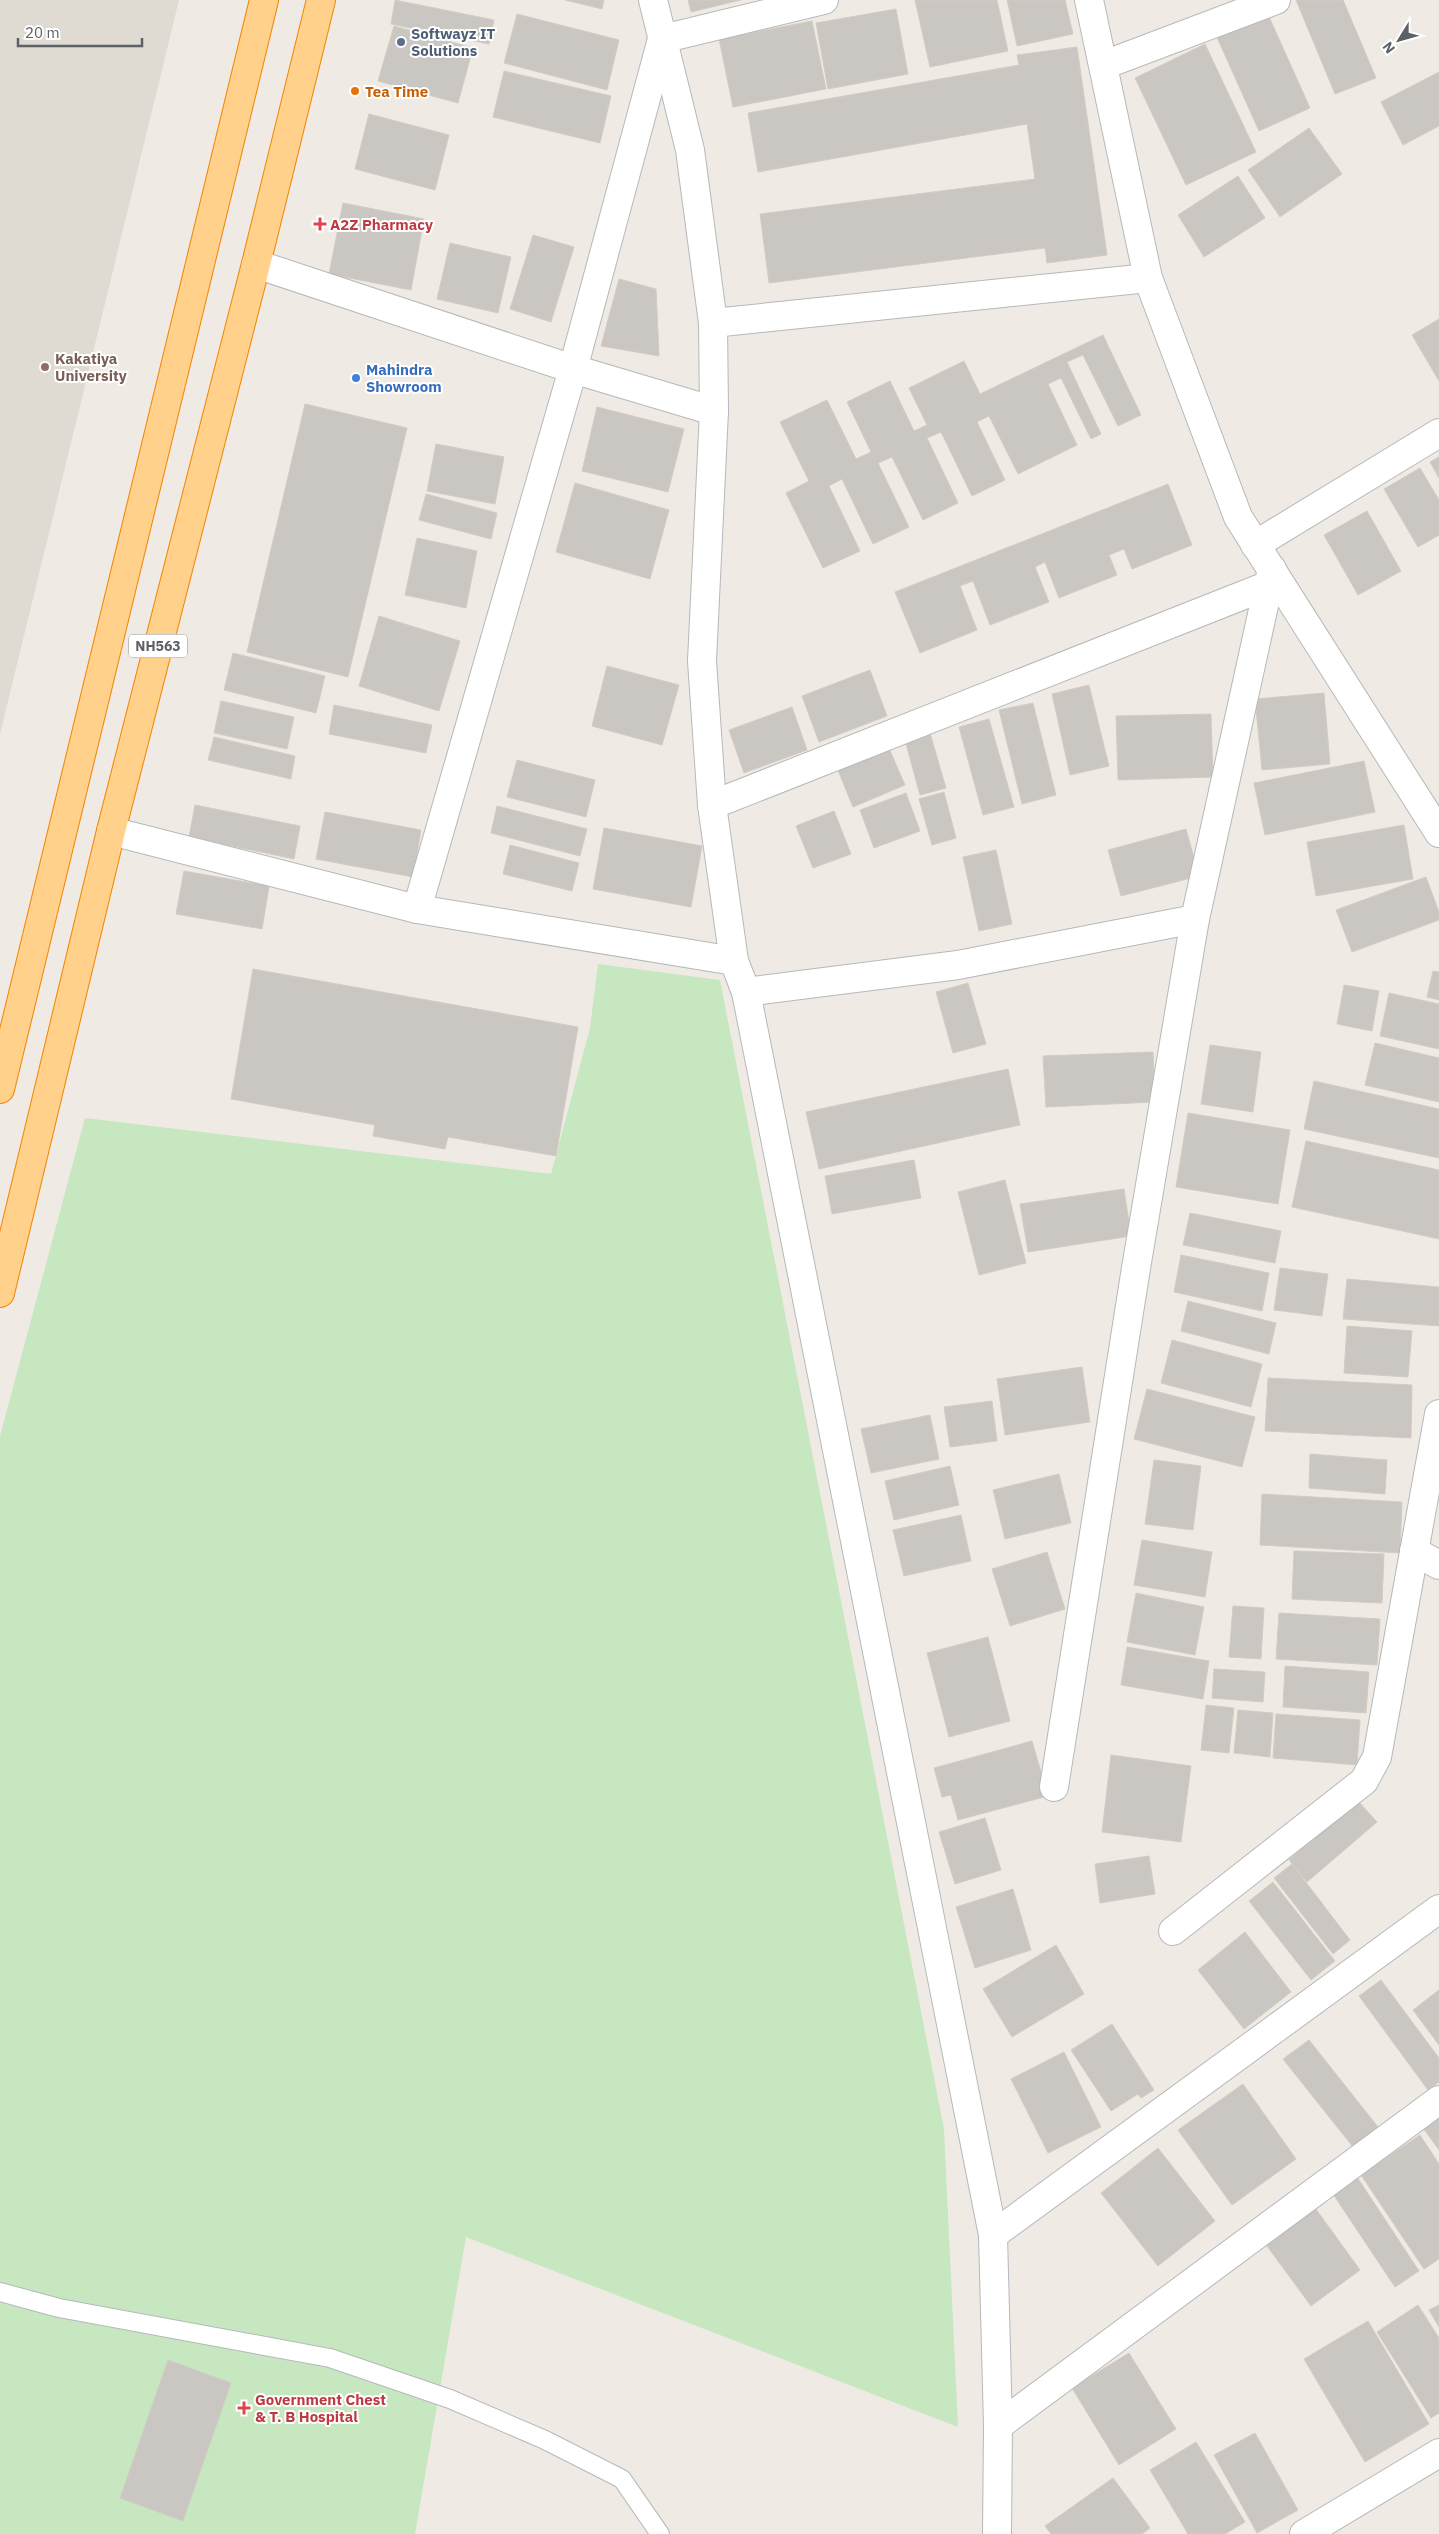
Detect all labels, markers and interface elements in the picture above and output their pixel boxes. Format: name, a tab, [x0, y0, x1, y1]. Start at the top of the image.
scale bar	[18, 15, 141, 47]
north arrow	[1374, 15, 1424, 65]
text: 20 m	[25, 23, 60, 42]
place label: Softwayz IT Solutions	[411, 24, 495, 60]
marker: Softwayz IT Solutions	[395, 36, 407, 48]
text: N	[1378, 38, 1399, 57]
place label: Tea Time	[365, 82, 428, 101]
marker: Tea Time	[349, 85, 361, 97]
place label: A2Z Pharmacy	[330, 215, 433, 234]
marker: A2Z Pharmacy	[314, 218, 326, 230]
place label: Kakatiya University	[55, 349, 127, 385]
place label: Mahindra Showroom	[366, 360, 442, 396]
marker: Kakatiya University	[39, 361, 51, 373]
marker: Mahindra Showroom	[350, 372, 362, 384]
road number: NH563	[129, 634, 187, 658]
place label: Government Chest & T. B Hospital	[255, 2390, 386, 2426]
marker: Government Chest & T. B Hospital	[237, 2401, 251, 2415]

